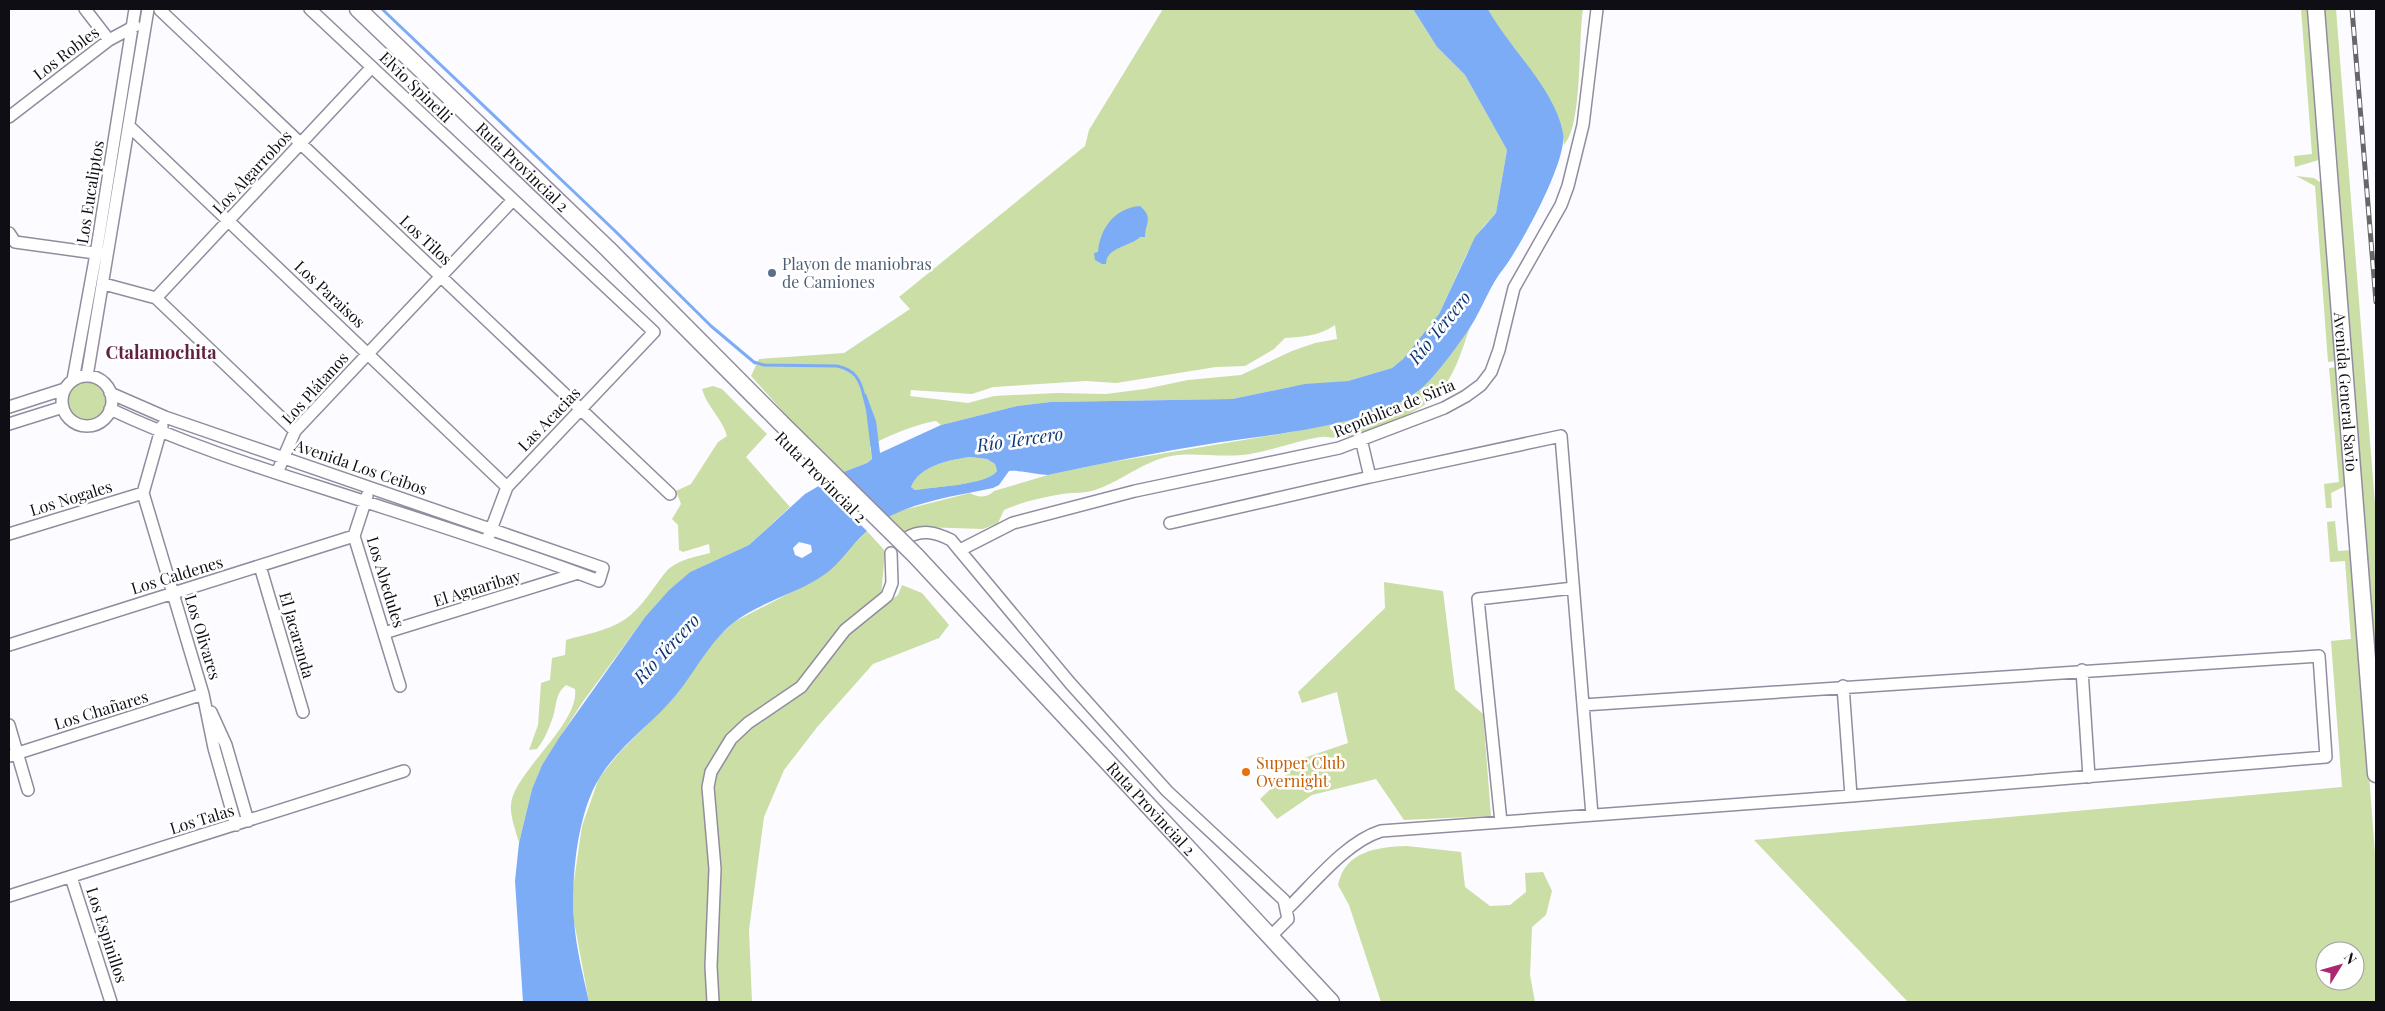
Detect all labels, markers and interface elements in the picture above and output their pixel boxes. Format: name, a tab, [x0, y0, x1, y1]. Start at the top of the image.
street label: Los Robles	[29, 21, 103, 84]
street label: Elvio Spinelli	[375, 47, 458, 127]
street label: Ruta Provincial 2	[472, 117, 574, 216]
street label: Los Algarrobos	[207, 125, 296, 218]
street label: Los Eucaliptos	[71, 139, 108, 245]
street label: Los Tilos	[396, 210, 457, 269]
place label: Playon de maniobras de Camiones	[782, 253, 932, 292]
street label: Los Paraisos	[290, 255, 370, 332]
marker: Playon de maniobras de Camiones	[766, 267, 778, 279]
water label: Río Tercero	[1402, 286, 1476, 370]
street label: Avenida General Savio	[2330, 310, 2363, 472]
district label: Ctalamochita	[106, 340, 217, 364]
street label: Los Plátanos	[277, 347, 353, 428]
street label: República de Siria	[1330, 374, 1458, 441]
street label: Las Acacias	[513, 382, 584, 455]
water label: Río Tercero	[974, 421, 1065, 457]
street label: Ruta Provincial 2	[771, 427, 871, 527]
street label: Avenida Los Ceibos	[291, 434, 430, 499]
street label: Los Nogales	[27, 475, 115, 520]
street label: Los Abedules	[363, 534, 410, 630]
street label: Los Caldenes	[128, 551, 225, 598]
street label: El Aguaribay	[431, 564, 523, 611]
street label: El Jacaranda	[275, 589, 320, 680]
street label: Los Olivares	[181, 592, 226, 682]
water label: Río Tercero	[627, 608, 705, 689]
street label: Los Chañares	[51, 685, 150, 734]
place label: Supper Club Overnight	[1256, 752, 1345, 791]
street label: Ruta Provincial 2	[1103, 757, 1200, 860]
marker: Supper Club Overnight	[1240, 766, 1252, 778]
street label: Los Talas	[167, 799, 237, 838]
street label: Los Espinillos	[82, 884, 133, 985]
north arrow	[2315, 941, 2365, 991]
text: N	[2340, 948, 2361, 968]

